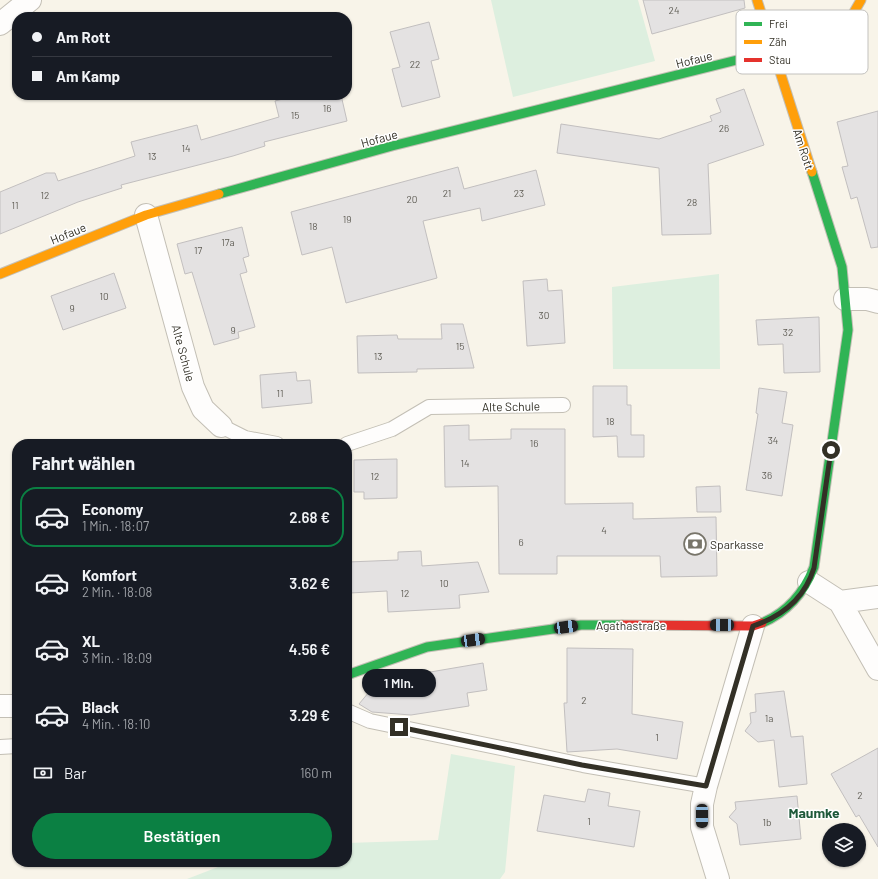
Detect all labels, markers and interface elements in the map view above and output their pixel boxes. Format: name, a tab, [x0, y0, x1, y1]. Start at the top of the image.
house number: 24	[669, 4, 679, 16]
legend	[736, 10, 868, 74]
text: Frei	[769, 17, 788, 30]
text: Am Rott	[56, 28, 110, 46]
text: Zäh	[769, 35, 787, 48]
street label: Hofaue	[674, 48, 714, 70]
text: Stau	[769, 53, 791, 66]
house number: 22	[410, 58, 420, 70]
text: Am Kamp	[56, 67, 120, 85]
house number: 16	[323, 102, 331, 114]
house number: 15	[291, 109, 299, 121]
house number: 26	[719, 122, 729, 134]
street label: Hofaue	[359, 126, 399, 150]
street label: Am Rott	[791, 127, 817, 171]
house number: 14	[181, 142, 191, 154]
house number: 13	[148, 150, 156, 162]
house number: 21	[443, 187, 451, 199]
house number: 23	[514, 187, 524, 199]
house number: 12	[41, 189, 49, 201]
house number: 20	[406, 193, 418, 205]
house number: 28	[687, 196, 697, 208]
house number: 11	[11, 199, 19, 211]
house number: 19	[343, 213, 351, 225]
street label: Hofaue	[48, 220, 88, 246]
house number: 18	[309, 220, 317, 232]
house number: 17a	[221, 236, 235, 248]
house number: 17	[194, 244, 202, 256]
house number: 10	[99, 290, 109, 302]
house number: 9	[69, 302, 75, 314]
house number: 30	[539, 309, 549, 321]
street label: Alte Schule	[170, 323, 198, 383]
house number: 9	[230, 324, 236, 336]
house number: 32	[783, 326, 793, 338]
house number: 15	[456, 340, 464, 352]
house number: 13	[374, 350, 382, 362]
house number: 11	[276, 387, 284, 399]
street label: Alte Schule	[482, 398, 540, 414]
house number: 18	[606, 415, 614, 427]
house number: 34	[768, 434, 778, 446]
house number: 16	[530, 437, 538, 449]
route start	[822, 441, 840, 459]
text: Fahrt wählen	[32, 452, 135, 474]
house number: 14	[460, 457, 470, 469]
house number: 36	[762, 469, 772, 481]
house number: 12	[371, 470, 379, 482]
icon: car	[34, 499, 70, 535]
text: Economy	[82, 500, 143, 518]
text: 2.68 €	[289, 508, 330, 526]
text: 1 Min. · 18:07	[82, 518, 149, 534]
house number: 4	[601, 524, 607, 536]
bank icon: Sparkasse	[682, 531, 708, 557]
house number: 6	[518, 536, 524, 548]
place label: Sparkasse	[710, 537, 764, 551]
icon: car	[34, 565, 70, 601]
text: Komfort	[82, 566, 137, 584]
text: 3.62 €	[289, 574, 330, 592]
house number: 10	[439, 577, 449, 589]
text: 2 Min. · 18:08	[82, 584, 152, 600]
house number: 12	[401, 587, 409, 599]
street label: Agathastraße	[596, 618, 666, 632]
car	[553, 619, 579, 635]
car	[710, 619, 734, 631]
icon: car	[34, 631, 70, 667]
text: XL	[82, 632, 100, 650]
car	[460, 632, 486, 648]
text: 4.56 €	[289, 640, 330, 658]
text: 3 Min. · 18:09	[82, 650, 152, 666]
callout: 1 Min.	[362, 669, 436, 697]
text: 1 Min.	[384, 675, 414, 691]
house number: 2	[581, 694, 587, 706]
icon: car	[34, 697, 70, 733]
text: Black	[82, 698, 119, 716]
text: 3.29 €	[289, 706, 330, 724]
house number: 1a	[765, 712, 773, 724]
text: 4 Min. · 18:10	[82, 716, 150, 732]
route end	[390, 718, 408, 736]
house number: 1	[655, 731, 659, 743]
icon: cash	[32, 762, 54, 784]
text: Bar	[64, 764, 86, 782]
text: 160 m	[300, 765, 332, 781]
house number: 2	[857, 789, 863, 801]
car	[696, 804, 708, 828]
district label: Maumke	[788, 804, 840, 821]
button: Bestätigen	[32, 813, 332, 859]
house number: 1	[587, 815, 591, 827]
house number: 1b	[763, 816, 771, 828]
map controls	[822, 823, 866, 867]
button: layers	[822, 823, 866, 867]

